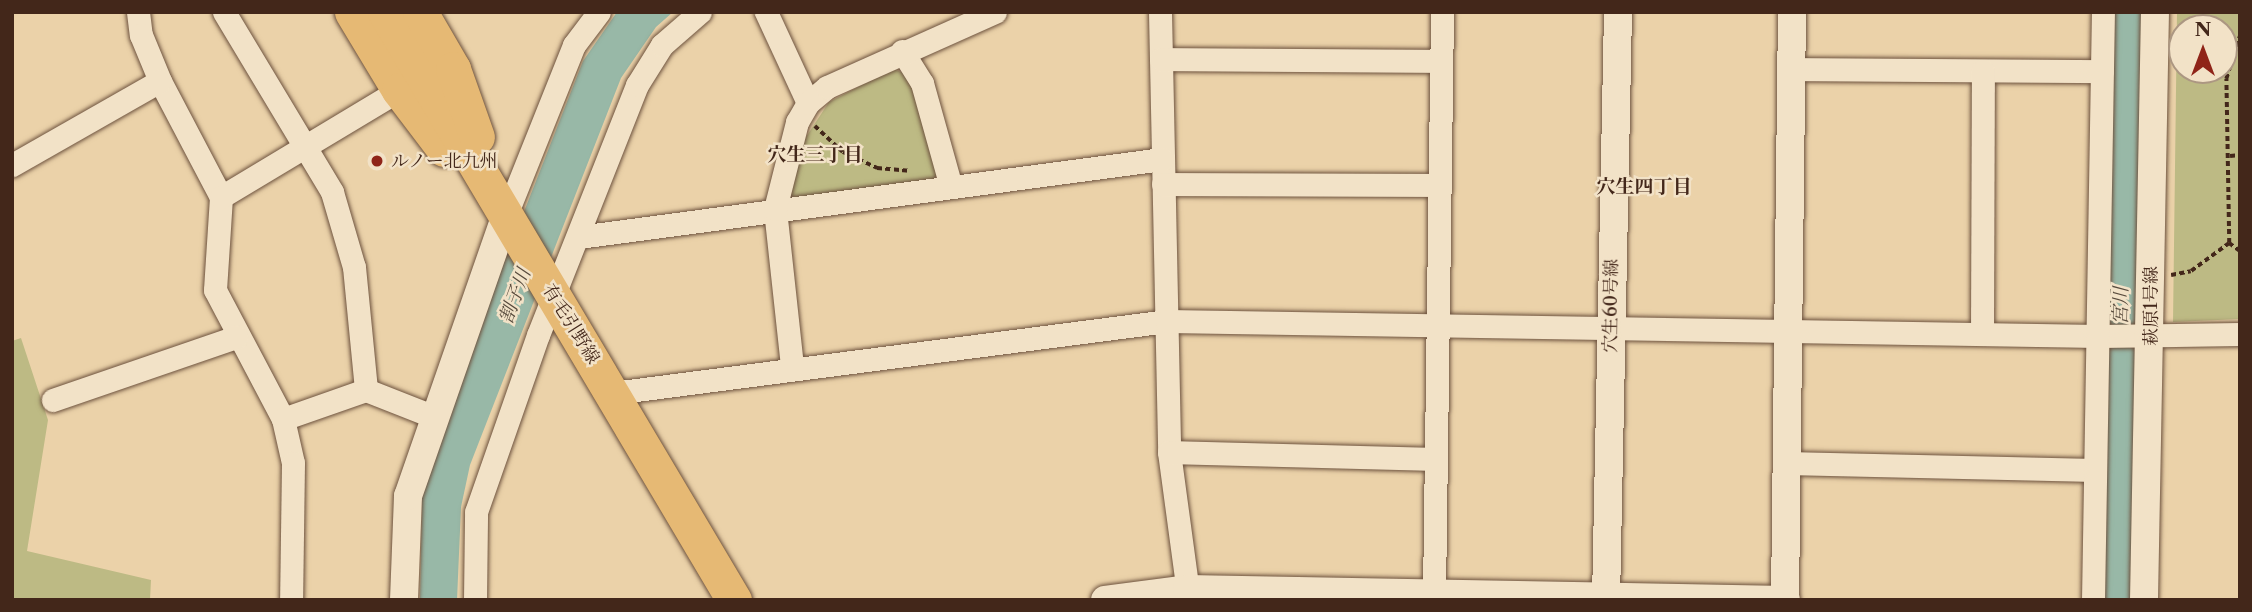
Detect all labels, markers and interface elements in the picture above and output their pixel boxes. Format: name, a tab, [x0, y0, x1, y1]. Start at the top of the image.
north arrow	[2168, 14, 2238, 84]
text: N	[2195, 18, 2211, 41]
district label: 穴生三丁目	[768, 144, 862, 166]
place label: ルノー北九州	[391, 150, 498, 172]
marker: ルノー北九州	[369, 153, 385, 169]
district label: 穴生四丁目	[1597, 176, 1691, 198]
street label: 穴生60号線	[1599, 259, 1623, 353]
water label: 割子川	[495, 265, 535, 327]
street label: 萩原1号線	[2140, 266, 2162, 346]
street label: 有毛引野線	[538, 280, 604, 368]
water label: 宮川	[2109, 287, 2133, 325]

